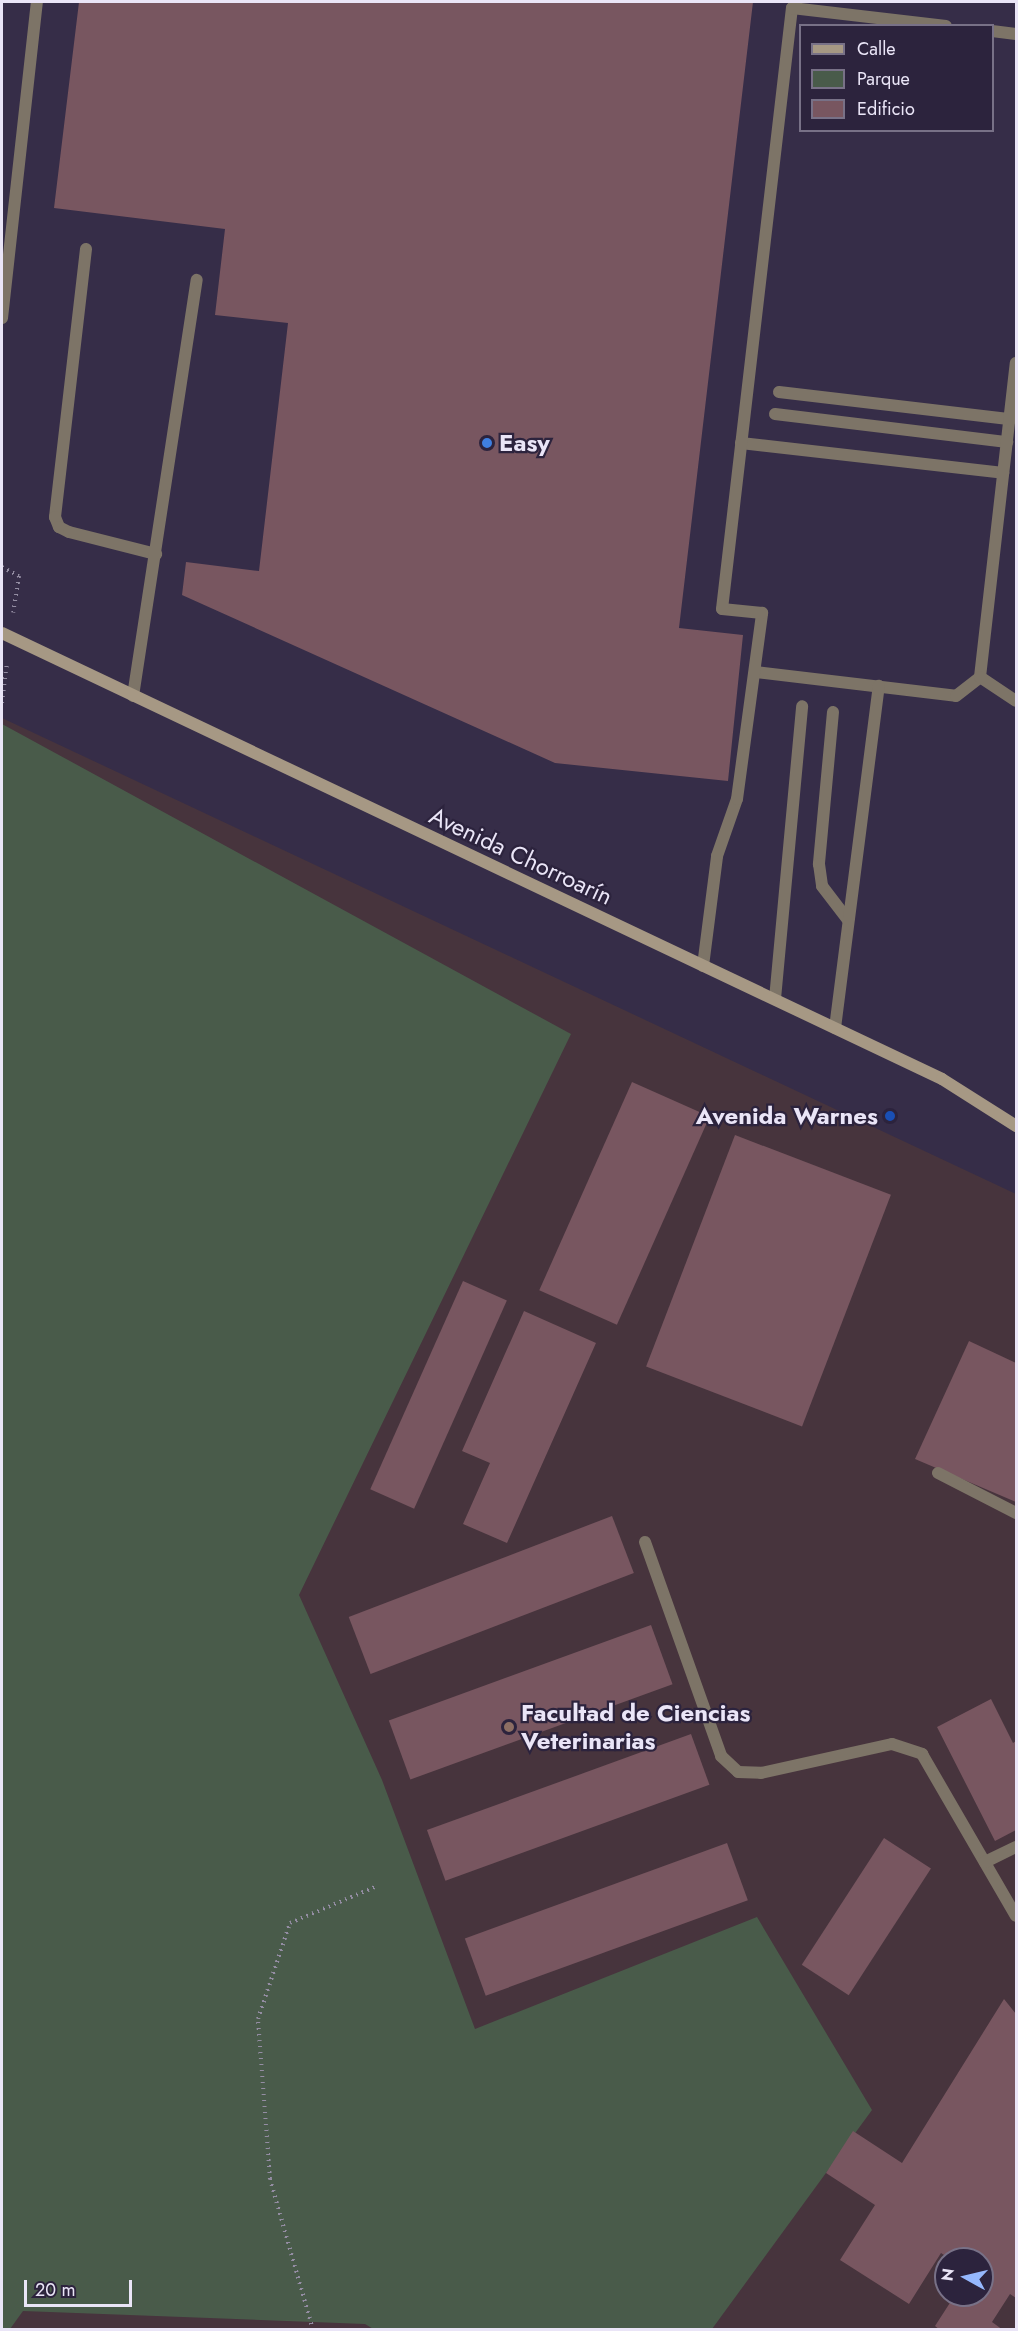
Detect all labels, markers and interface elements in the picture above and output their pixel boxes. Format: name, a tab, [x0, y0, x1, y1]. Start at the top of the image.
legend	[799, 24, 994, 132]
text: Calle	[857, 36, 896, 62]
text: Parque	[857, 66, 910, 92]
text: Edificio	[857, 96, 915, 122]
place label: Easy	[499, 429, 550, 457]
marker: Easy	[480, 436, 494, 450]
street label: Avenida Chorroarín	[425, 801, 617, 911]
place label: Avenida Warnes	[696, 1102, 878, 1130]
marker: Avenida Warnes	[883, 1109, 897, 1123]
place label: Facultad de Ciencias Veterinarias	[521, 1699, 750, 1755]
marker: Facultad de Ciencias Veterinarias	[502, 1720, 516, 1734]
north arrow	[934, 2247, 994, 2307]
text: N	[935, 2267, 960, 2283]
scale bar	[27, 2268, 135, 2306]
text: 20 m	[35, 2277, 75, 2303]

